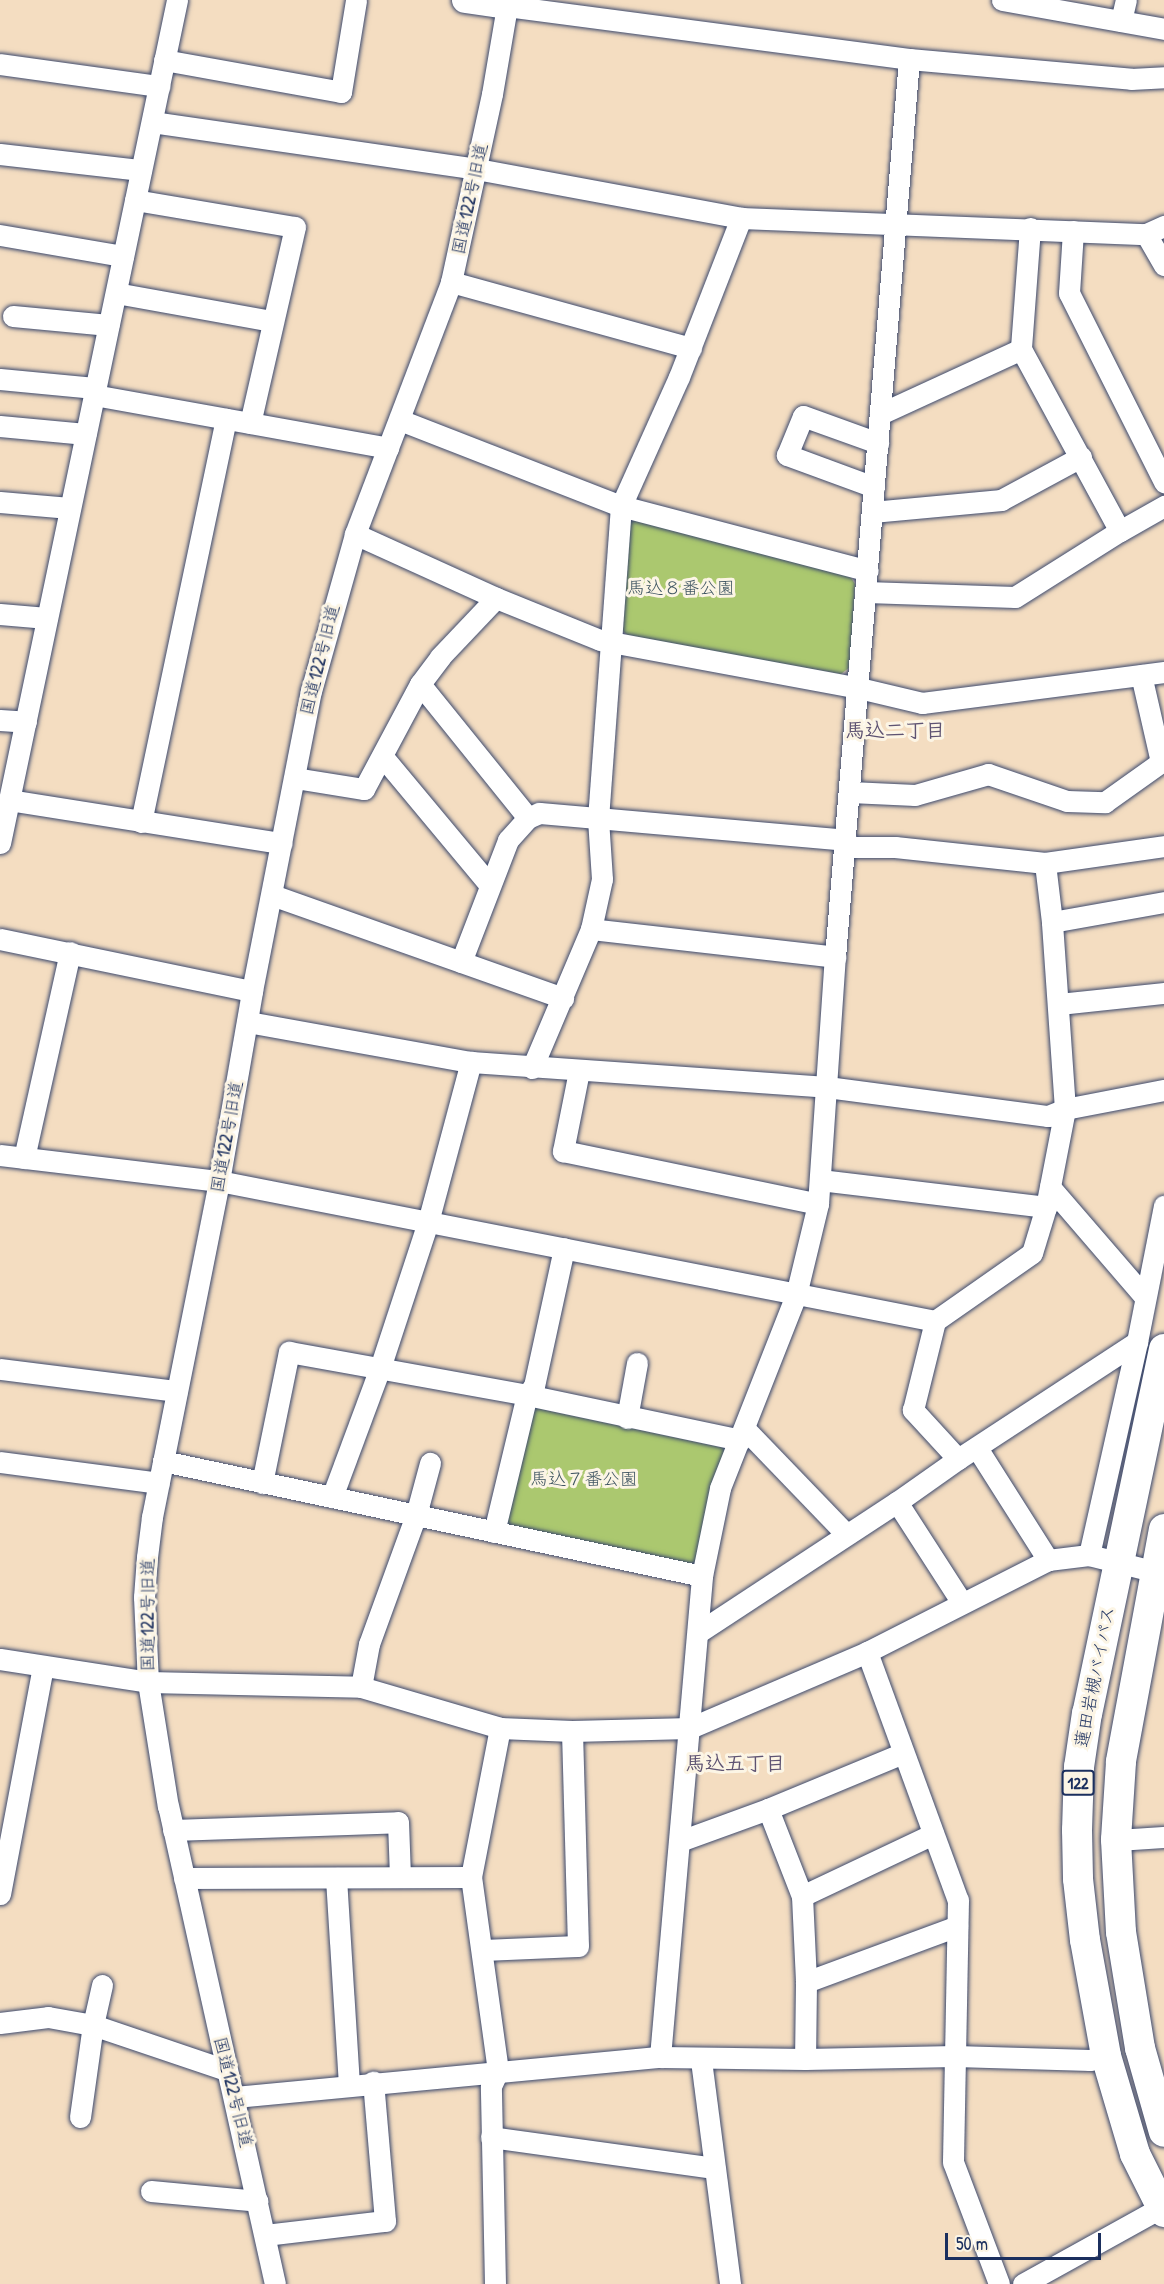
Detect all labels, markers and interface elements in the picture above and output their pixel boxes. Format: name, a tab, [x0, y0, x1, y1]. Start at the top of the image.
street label: 国道122号旧道	[448, 141, 492, 257]
park label: 馬込８番公園	[627, 577, 735, 599]
street label: 国道122号旧道	[296, 602, 344, 718]
district label: 馬込二丁目	[845, 717, 945, 741]
street label: 国道122号旧道	[207, 1079, 247, 1195]
park label: 馬込７番公園	[530, 1468, 638, 1490]
street label: 国道122号旧道	[137, 1558, 159, 1672]
street label: 蓮田岩槻バイパス	[1071, 1604, 1119, 1750]
district label: 馬込五丁目	[685, 1750, 785, 1774]
road number: 122	[1062, 1770, 1094, 1796]
street label: 国道122号旧道	[209, 2034, 257, 2150]
scale bar	[948, 2221, 1104, 2259]
text: 50 m	[956, 2231, 988, 2256]

